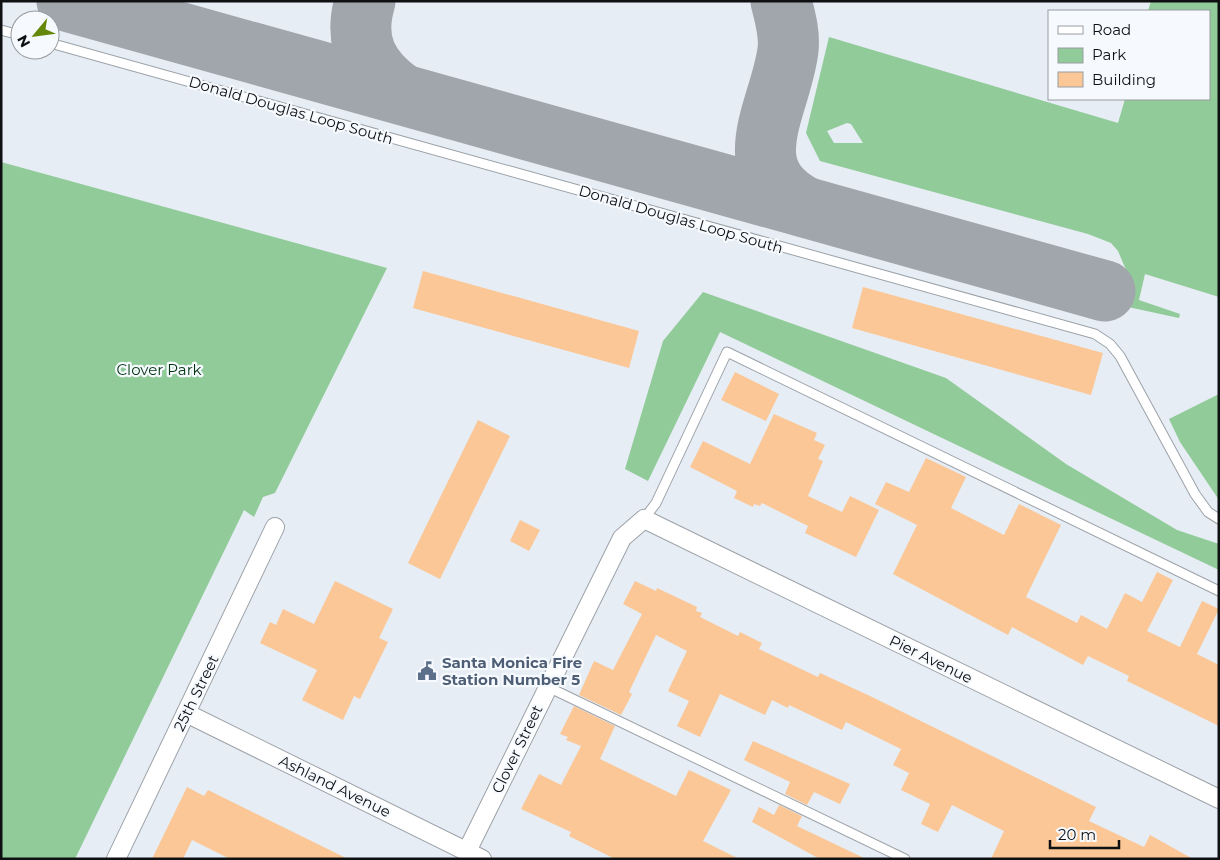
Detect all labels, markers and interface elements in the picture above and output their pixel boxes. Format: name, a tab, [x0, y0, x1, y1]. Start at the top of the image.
north arrow	[10, 10, 60, 60]
legend	[1048, 10, 1210, 100]
text: Road	[1092, 20, 1131, 39]
text: N	[13, 32, 34, 51]
text: Park	[1092, 45, 1126, 64]
text: Building	[1092, 70, 1156, 89]
street label: Donald Douglas Loop South	[187, 72, 395, 148]
street label: Donald Douglas Loop South	[577, 181, 785, 257]
park label: Clover Park	[116, 360, 202, 379]
street label: Pier Avenue	[886, 631, 976, 687]
street label: 25th Street	[169, 652, 223, 734]
place label: Santa Monica Fire Station Number 5	[442, 653, 582, 689]
public building icon: Santa Monica Fire Station Number 5	[416, 660, 438, 682]
street label: Clover Street	[487, 702, 547, 796]
street label: Ashland Avenue	[276, 751, 394, 821]
scale bar	[1050, 818, 1119, 850]
text: 20 m	[1058, 825, 1096, 844]

